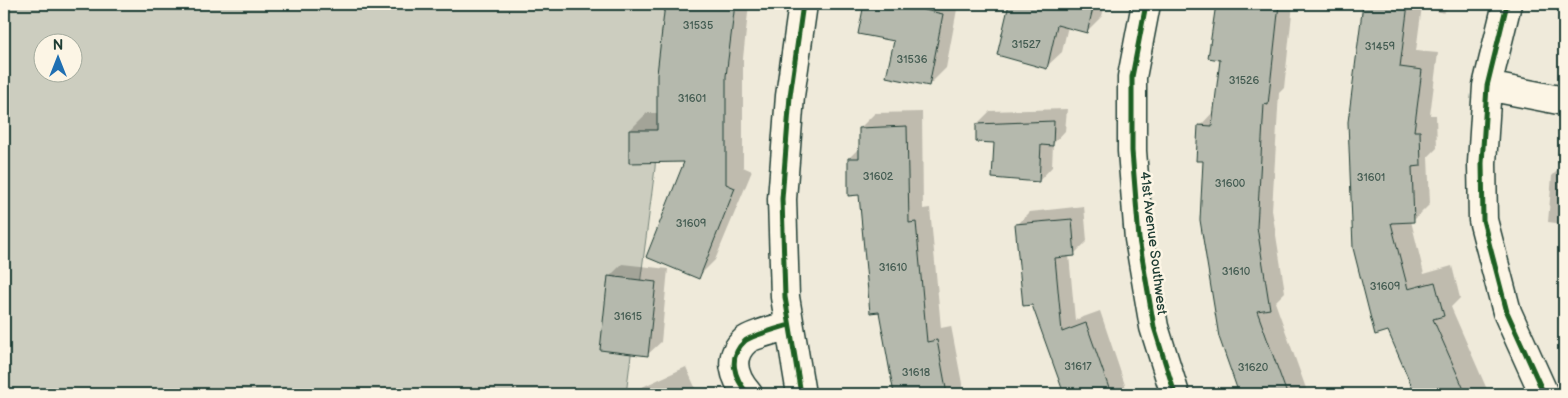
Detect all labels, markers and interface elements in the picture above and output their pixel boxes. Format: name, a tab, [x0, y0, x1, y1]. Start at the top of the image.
house number: 31535	[683, 19, 713, 32]
north arrow	[32, 32, 82, 82]
text: N	[53, 37, 63, 54]
house number: 31527	[1011, 38, 1041, 51]
house number: 31459	[1365, 40, 1395, 53]
house number: 31536	[897, 53, 928, 66]
house number: 31526	[1229, 74, 1260, 87]
house number: 31601	[678, 92, 706, 105]
house number: 31602	[863, 170, 894, 183]
street label: 41st Avenue Southwest	[1136, 170, 1171, 316]
house number: 31601	[1357, 171, 1385, 184]
house number: 31600	[1215, 177, 1246, 190]
house number: 31609	[676, 217, 706, 230]
house number: 31610	[879, 261, 908, 274]
house number: 31610	[1222, 265, 1251, 278]
house number: 31609	[1370, 280, 1400, 293]
house number: 31615	[614, 310, 642, 323]
house number: 31617	[1064, 360, 1092, 373]
house number: 31620	[1238, 361, 1269, 374]
house number: 31618	[902, 366, 930, 379]

